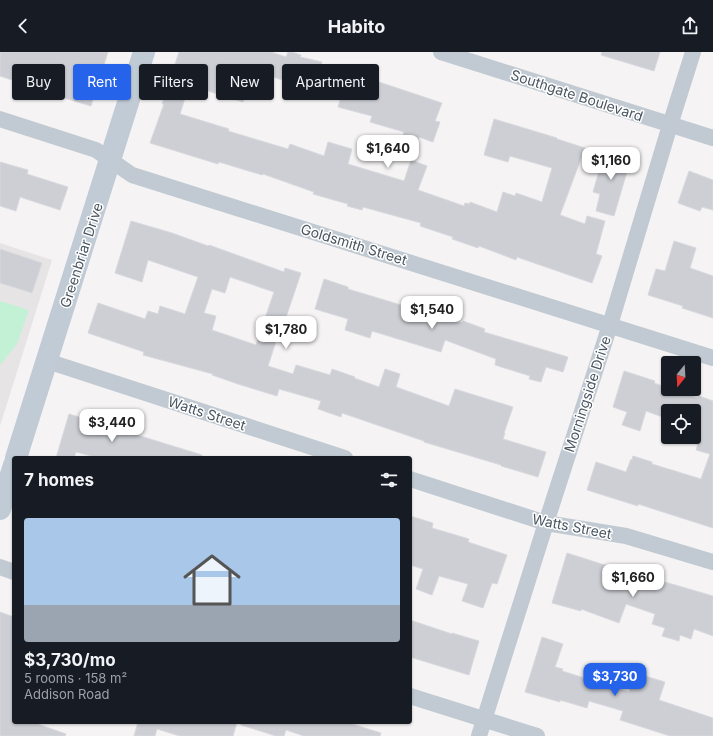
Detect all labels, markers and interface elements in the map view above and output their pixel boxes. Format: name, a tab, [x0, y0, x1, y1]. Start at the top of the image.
icon: back	[12, 15, 34, 37]
icon: share	[679, 15, 701, 37]
text: Habito	[328, 16, 385, 37]
chip: Buy	[12, 64, 65, 100]
chip: Rent	[73, 64, 131, 100]
chip: Filters	[139, 64, 208, 100]
chip: New	[216, 64, 274, 100]
chip: Apartment	[282, 64, 379, 100]
street label: Southgate Boulevard	[509, 66, 645, 124]
pin: $1,640	[355, 135, 421, 169]
text: $1,640	[366, 140, 410, 156]
pin: $1,160	[578, 147, 644, 181]
text: $1,160	[591, 152, 631, 168]
street label: Greenbriar Drive	[56, 200, 106, 310]
street label: Goldsmith Street	[299, 220, 410, 268]
pin: $1,540	[399, 296, 465, 330]
text: $1,540	[410, 301, 454, 317]
pin: $1,780	[253, 316, 319, 350]
text: $1,780	[265, 321, 307, 337]
street label: Morningside Drive	[560, 334, 614, 454]
north arrow	[661, 356, 701, 396]
map controls	[661, 356, 701, 444]
street label: Watts Street	[166, 392, 248, 434]
button: locate	[661, 404, 701, 444]
pin: $3,440	[79, 409, 145, 443]
text: $3,440	[88, 414, 136, 430]
icon: filters	[378, 469, 400, 491]
text: 7 homes	[24, 470, 94, 490]
street label: Watts Street	[531, 510, 614, 542]
icon: home	[176, 544, 248, 616]
pin: $1,660	[600, 564, 666, 598]
text: $1,660	[611, 569, 655, 585]
text: $3,730/mo	[24, 650, 116, 670]
pin: $3,730	[582, 663, 648, 697]
text: $3,730	[592, 668, 638, 684]
text: 5 rooms · 158 m²	[24, 670, 127, 686]
text: Addison Road	[24, 686, 109, 702]

